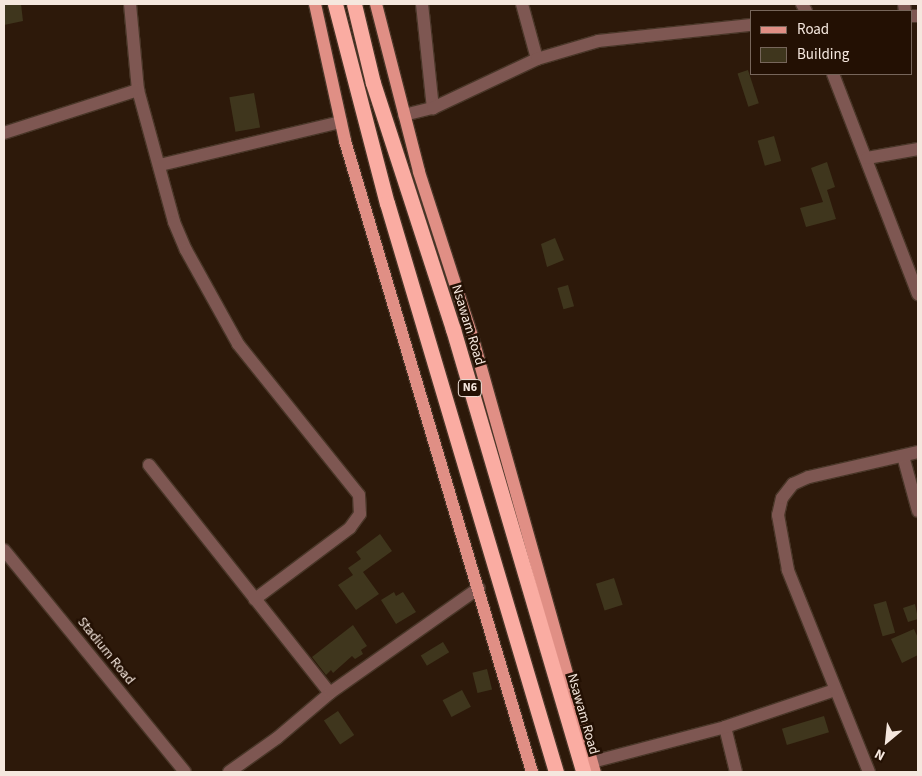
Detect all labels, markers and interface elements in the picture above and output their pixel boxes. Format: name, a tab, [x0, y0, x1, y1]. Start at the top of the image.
legend	[750, 10, 912, 75]
text: Road	[797, 19, 829, 40]
text: Building	[797, 44, 849, 65]
street label: Nsawam Road	[448, 283, 488, 367]
road number: N6	[458, 378, 482, 398]
street label: Stadium Road	[74, 614, 138, 688]
street label: Nsawam Road	[563, 672, 603, 756]
north arrow	[862, 716, 912, 766]
text: N	[871, 743, 889, 765]

